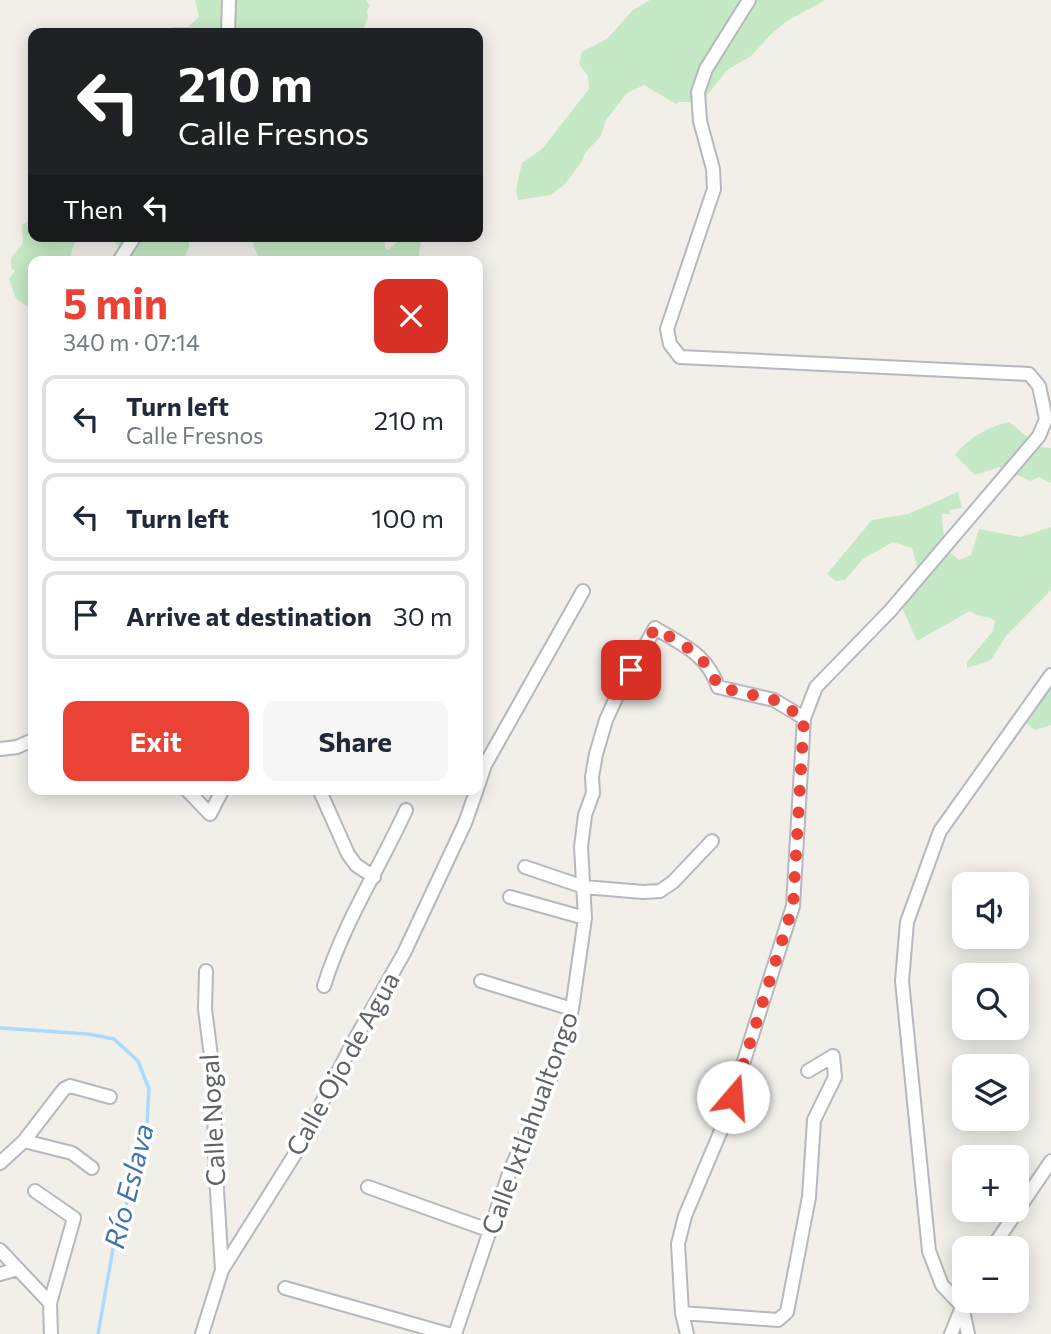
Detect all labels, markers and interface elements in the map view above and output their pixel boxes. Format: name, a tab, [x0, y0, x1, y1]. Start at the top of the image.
text: 210 m	[178, 52, 313, 112]
icon: left	[63, 56, 154, 147]
text: Calle Fresnos	[178, 112, 369, 152]
icon: left	[137, 189, 175, 227]
text: Then	[63, 193, 123, 224]
text: 5 min	[63, 276, 168, 328]
button: close	[374, 279, 448, 353]
text: 340 m · 07:14	[63, 328, 200, 356]
text: Turn left	[126, 390, 229, 421]
icon: left	[67, 400, 105, 438]
text: 210 m	[374, 404, 444, 435]
text: Calle Fresnos	[126, 421, 263, 449]
icon: left	[67, 498, 105, 536]
text: Turn left	[126, 502, 229, 533]
text: 100 m	[371, 502, 444, 533]
icon: arrive	[67, 596, 105, 634]
text: Arrive at destination	[126, 600, 372, 631]
text: 30 m	[393, 600, 452, 631]
pin	[601, 640, 661, 700]
icon: arrive	[612, 651, 650, 689]
button: Exit	[63, 701, 249, 781]
button: Share	[263, 701, 448, 781]
map controls	[952, 872, 1029, 1313]
button: sound	[952, 872, 1029, 949]
button: search	[952, 963, 1029, 1040]
street label: Calle Ojo de Agua	[278, 966, 405, 1160]
street label: Calle Ixtlahualtongo	[474, 1007, 583, 1238]
street label: Calle Nogal	[193, 1053, 230, 1187]
button: layers	[952, 1054, 1029, 1131]
position arrow	[696, 1060, 770, 1134]
water label: Río Eslava	[96, 1120, 160, 1252]
button: +	[952, 1145, 1029, 1222]
button: −	[952, 1236, 1029, 1313]

